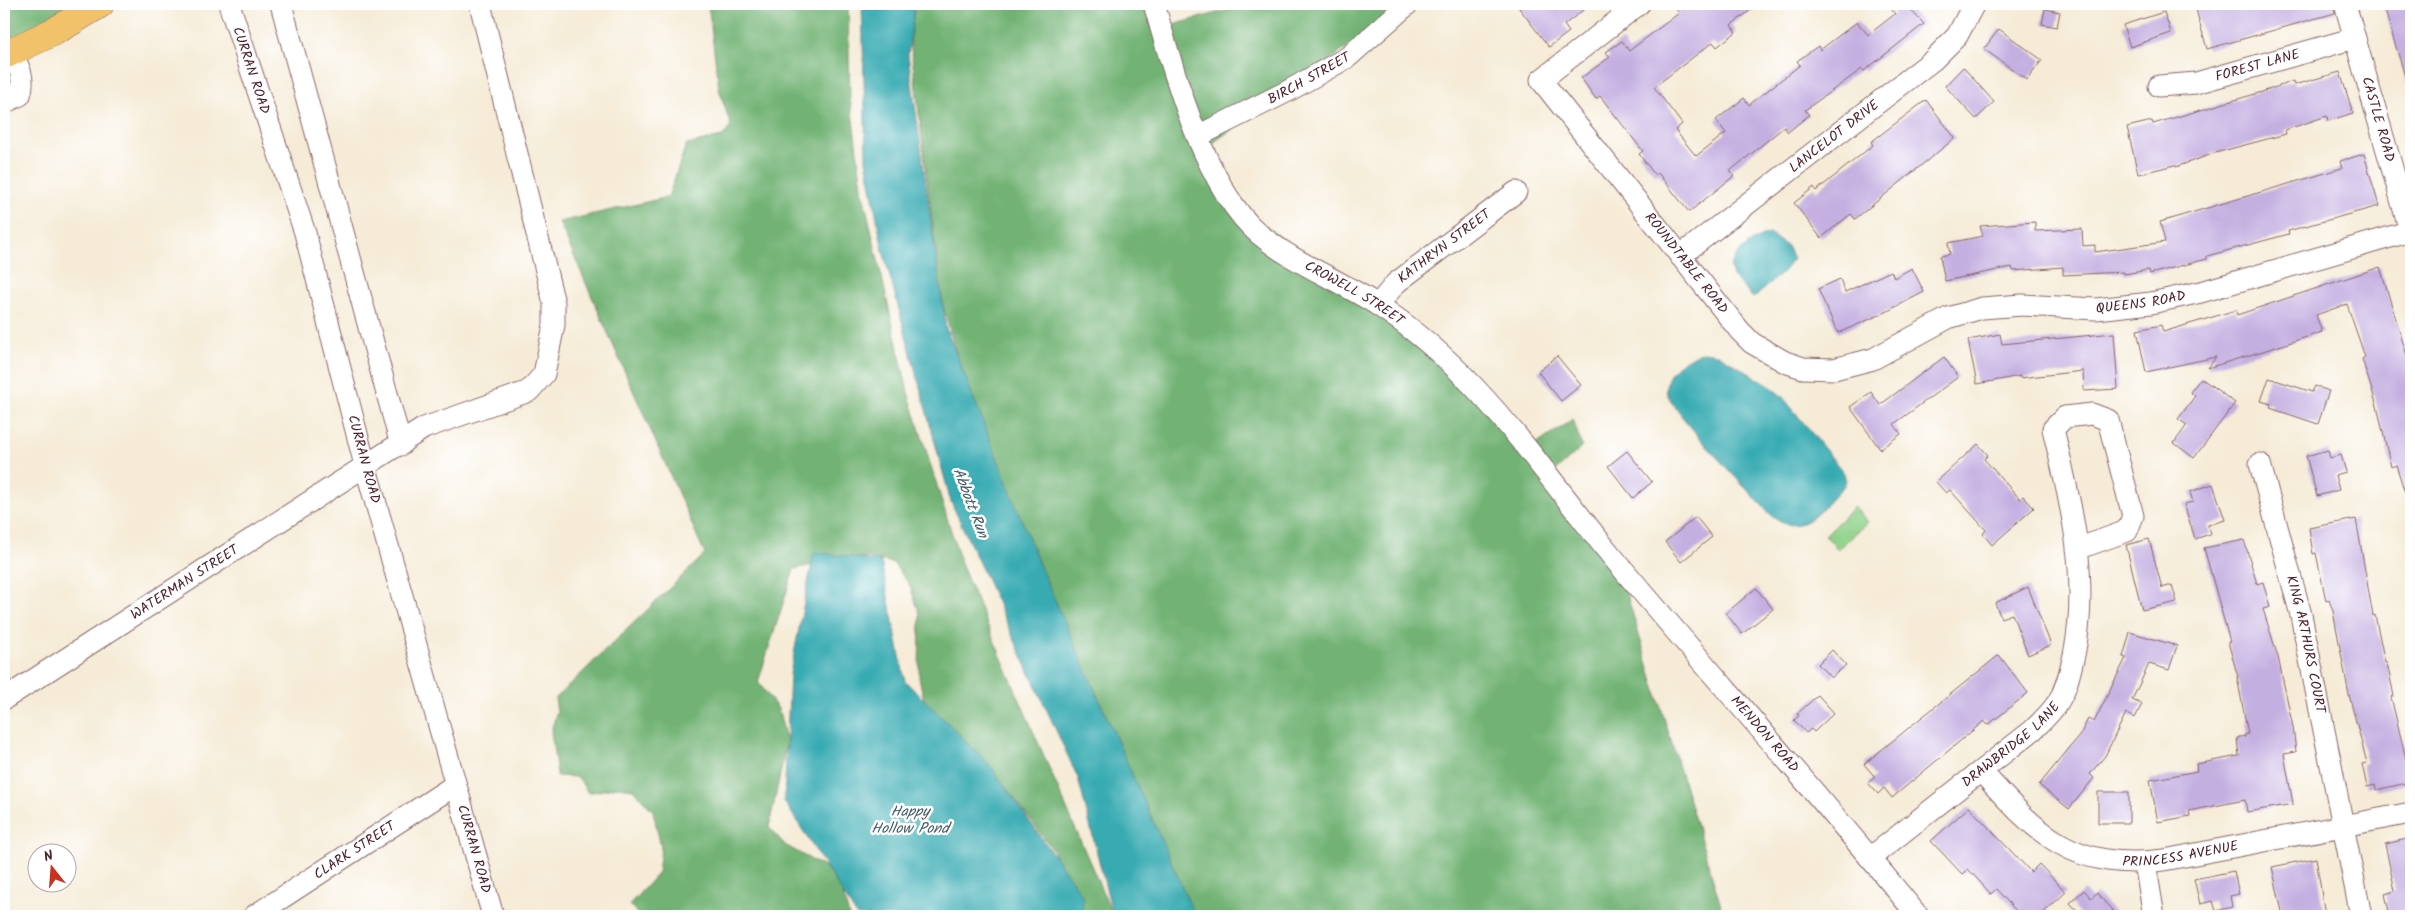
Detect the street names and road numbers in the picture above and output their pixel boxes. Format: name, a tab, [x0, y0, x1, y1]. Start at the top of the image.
street label: CURRAN ROAD	[226, 24, 276, 117]
street label: FOREST LANE	[2213, 43, 2303, 88]
street label: BIRCH STREET	[1264, 46, 1356, 110]
street label: CASTLE ROAD	[2355, 74, 2401, 165]
street label: LANCELOT DRIVE	[1784, 94, 1885, 179]
street label: KATHRYN STREET	[1393, 203, 1497, 289]
street label: ROUNDTABLE ROAD	[1639, 208, 1734, 319]
street label: CROWELL STREET	[1300, 255, 1410, 332]
street label: QUEENS ROAD	[2095, 285, 2188, 320]
street label: CURRAN ROAD	[341, 412, 386, 506]
street label: WATERMAN STREET	[126, 538, 244, 626]
street label: KING ARTHURS COURT	[2280, 573, 2332, 717]
street label: MENDON ROAD	[1725, 691, 1804, 778]
street label: DRAWBRIDGE LANE	[1957, 697, 2066, 793]
street label: CURRAN ROAD	[451, 802, 497, 896]
street label: CLARK STREET	[309, 815, 401, 885]
street label: PRINCESS AVENUE	[2122, 835, 2241, 873]

